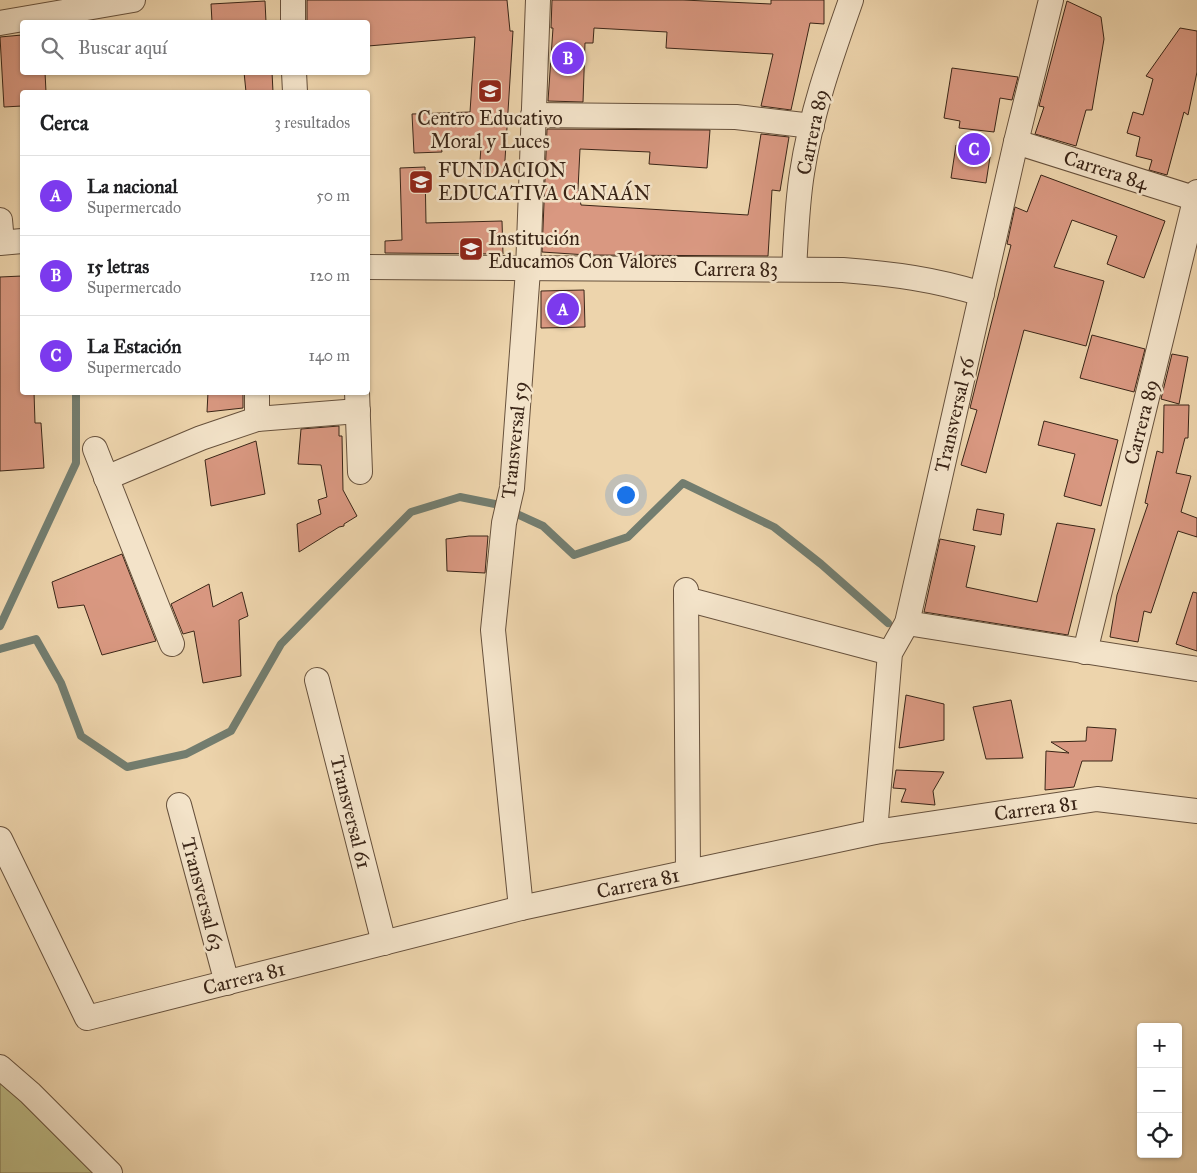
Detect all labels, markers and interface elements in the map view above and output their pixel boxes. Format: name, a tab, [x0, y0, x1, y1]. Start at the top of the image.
search box	[20, 20, 370, 75]
icon: search	[38, 34, 66, 62]
text: Buscar aquí	[78, 36, 167, 59]
pin: B	[552, 39, 584, 77]
school or university icon: Centro Educativo Moral y Luces	[477, 78, 503, 104]
street label: Carrera 89	[791, 87, 833, 177]
place label: Centro Educativo Moral y Luces	[417, 106, 563, 153]
text: Cerca	[40, 110, 89, 136]
text: 3 resultados	[275, 113, 350, 132]
pin: C	[958, 130, 990, 168]
street label: Carrera 84	[1061, 145, 1152, 195]
place label: FUNDACION EDUCATIVA CANAÁN	[438, 158, 651, 205]
school or university icon: FUNDACION EDUCATIVA CANAÁN	[408, 169, 434, 195]
text: La nacional	[87, 175, 178, 198]
text: A	[51, 186, 61, 205]
text: 50 m	[316, 186, 350, 205]
text: Supermercado	[87, 198, 181, 217]
place label: Institución Educamos Con Valores	[488, 226, 677, 273]
school or university icon: Institución Educamos Con Valores	[458, 236, 484, 262]
text: 15 letras	[87, 255, 149, 278]
street label: Carrera 83	[694, 257, 778, 281]
text: B	[51, 266, 61, 285]
text: 120 m	[310, 266, 350, 285]
text: Supermercado	[87, 278, 181, 297]
pin: A	[547, 290, 579, 328]
text: La Estación	[87, 335, 182, 358]
text: C	[51, 346, 61, 365]
text: 140 m	[309, 346, 350, 365]
street label: Transversal 56	[929, 354, 979, 475]
text: Supermercado	[87, 358, 181, 377]
street label: Carrera 89	[1119, 377, 1163, 467]
street label: Transversal 59	[496, 380, 532, 500]
your location	[613, 482, 639, 508]
street label: Transversal 61	[325, 753, 377, 871]
street label: Carrera 81	[993, 790, 1079, 826]
street label: Transversal 63	[176, 835, 230, 953]
street label: Carrera 81	[594, 863, 682, 903]
street label: Carrera 81	[200, 956, 288, 1000]
map controls	[1137, 1023, 1182, 1158]
button: +	[1137, 1023, 1182, 1068]
button: −	[1137, 1068, 1182, 1113]
button: locate	[1137, 1113, 1182, 1158]

